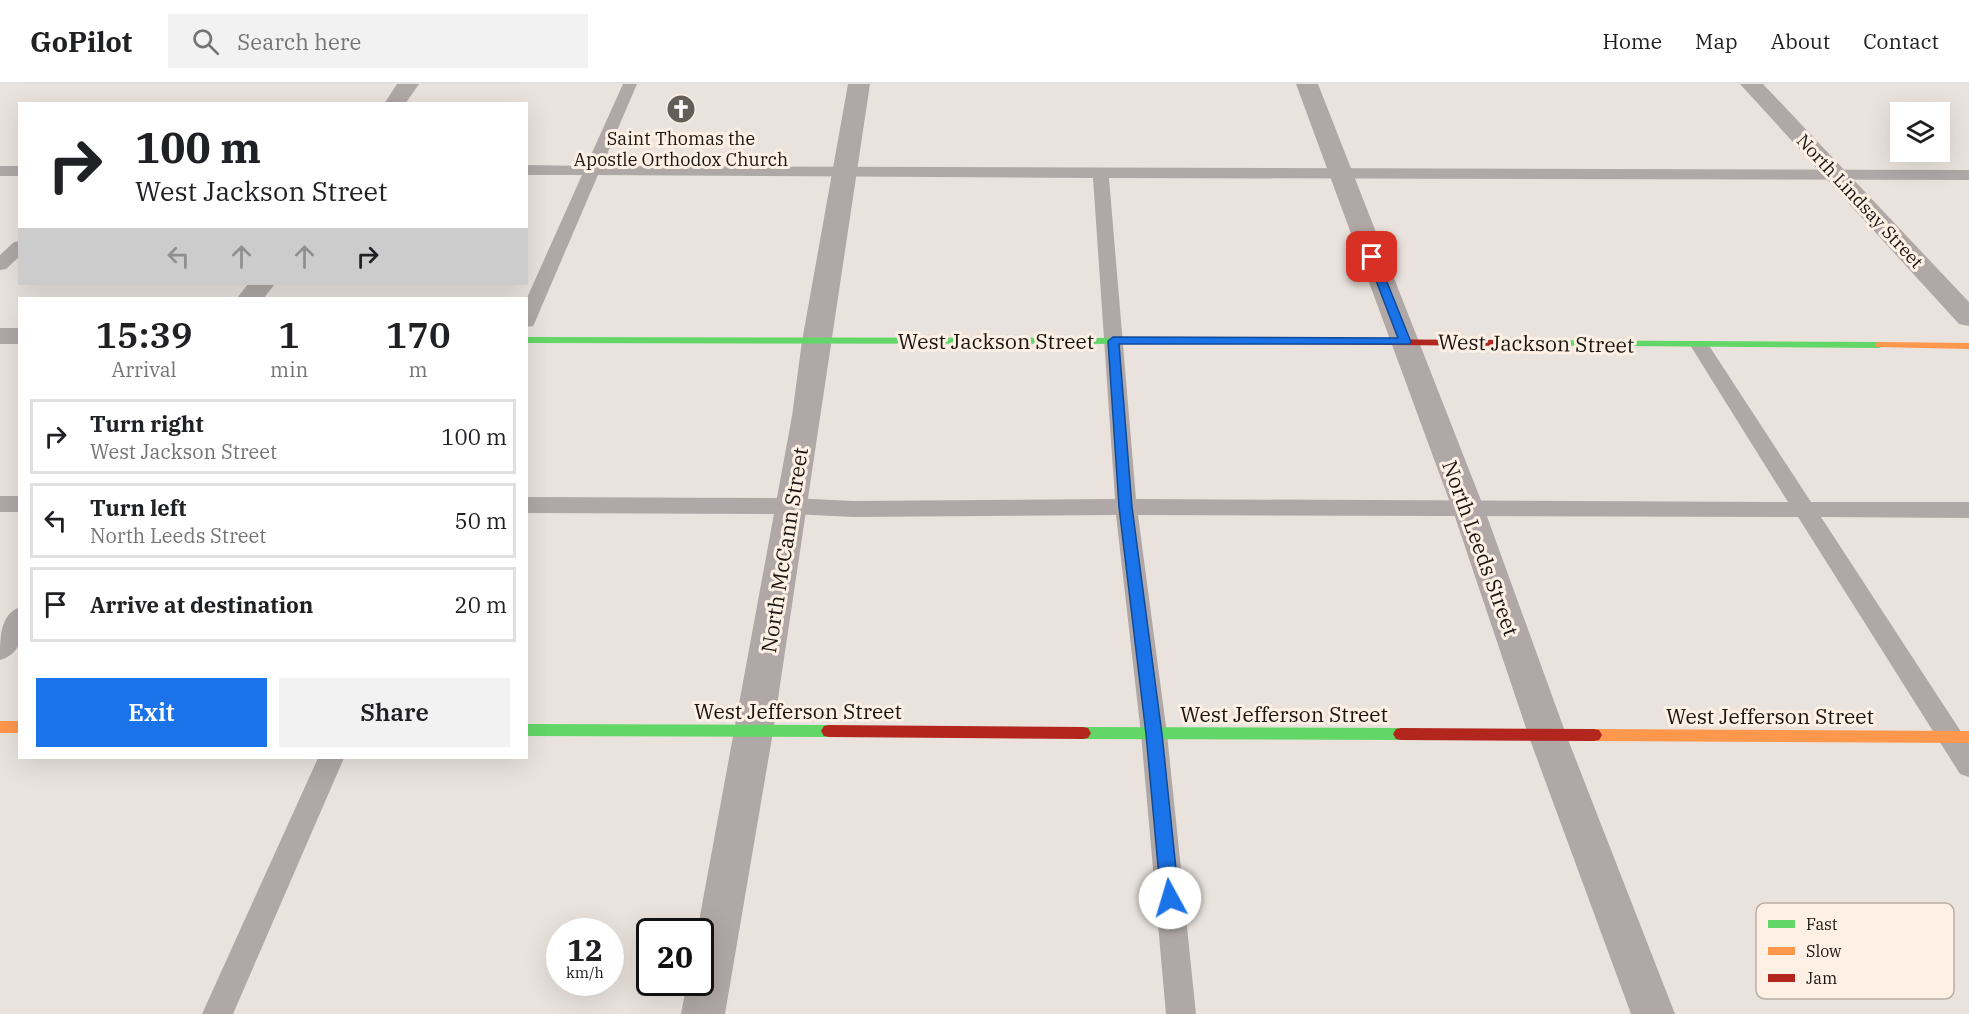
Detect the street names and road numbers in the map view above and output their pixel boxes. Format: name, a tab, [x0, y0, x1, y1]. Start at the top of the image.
street label: North Lindsay Street	[1792, 129, 1928, 273]
street label: West Jackson Street	[898, 327, 1094, 355]
street label: West Jackson Street	[1438, 327, 1634, 359]
street label: North McCann Street	[754, 445, 814, 655]
street label: North Leeds Street	[1436, 456, 1526, 640]
street label: West Jefferson Street	[694, 697, 902, 725]
street label: West Jefferson Street	[1180, 700, 1388, 728]
street label: West Jefferson Street	[1666, 702, 1874, 730]

